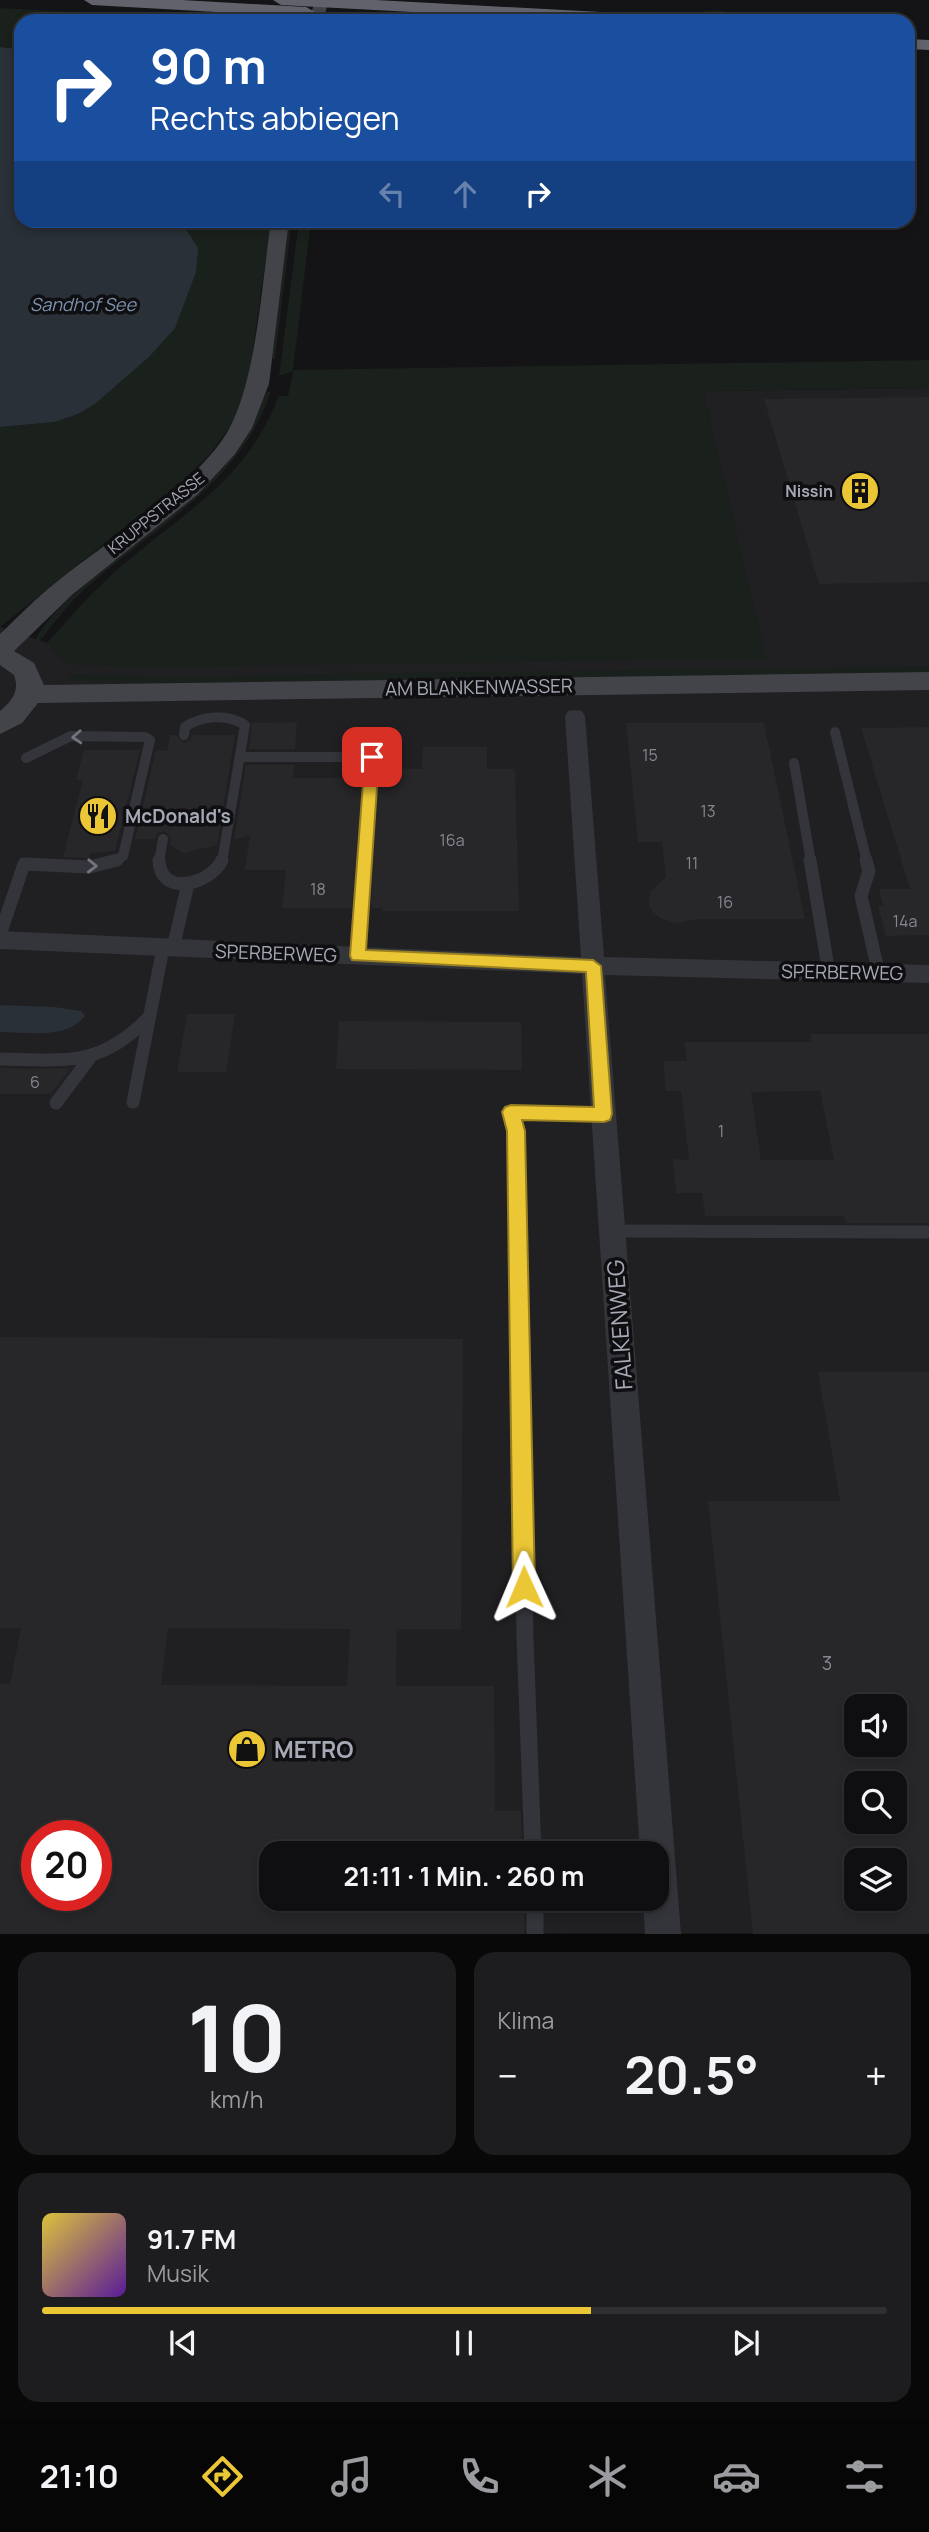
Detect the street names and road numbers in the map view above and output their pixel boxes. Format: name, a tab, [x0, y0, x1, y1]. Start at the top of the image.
street label: KRUPPSTRASSE	[103, 467, 209, 559]
street label: AM BLANKENWASSER	[385, 672, 573, 702]
street label: SPERBERWEG	[215, 938, 337, 968]
street label: SPERBERWEG	[781, 958, 903, 986]
street label: FALKENWEG	[598, 1259, 640, 1391]

